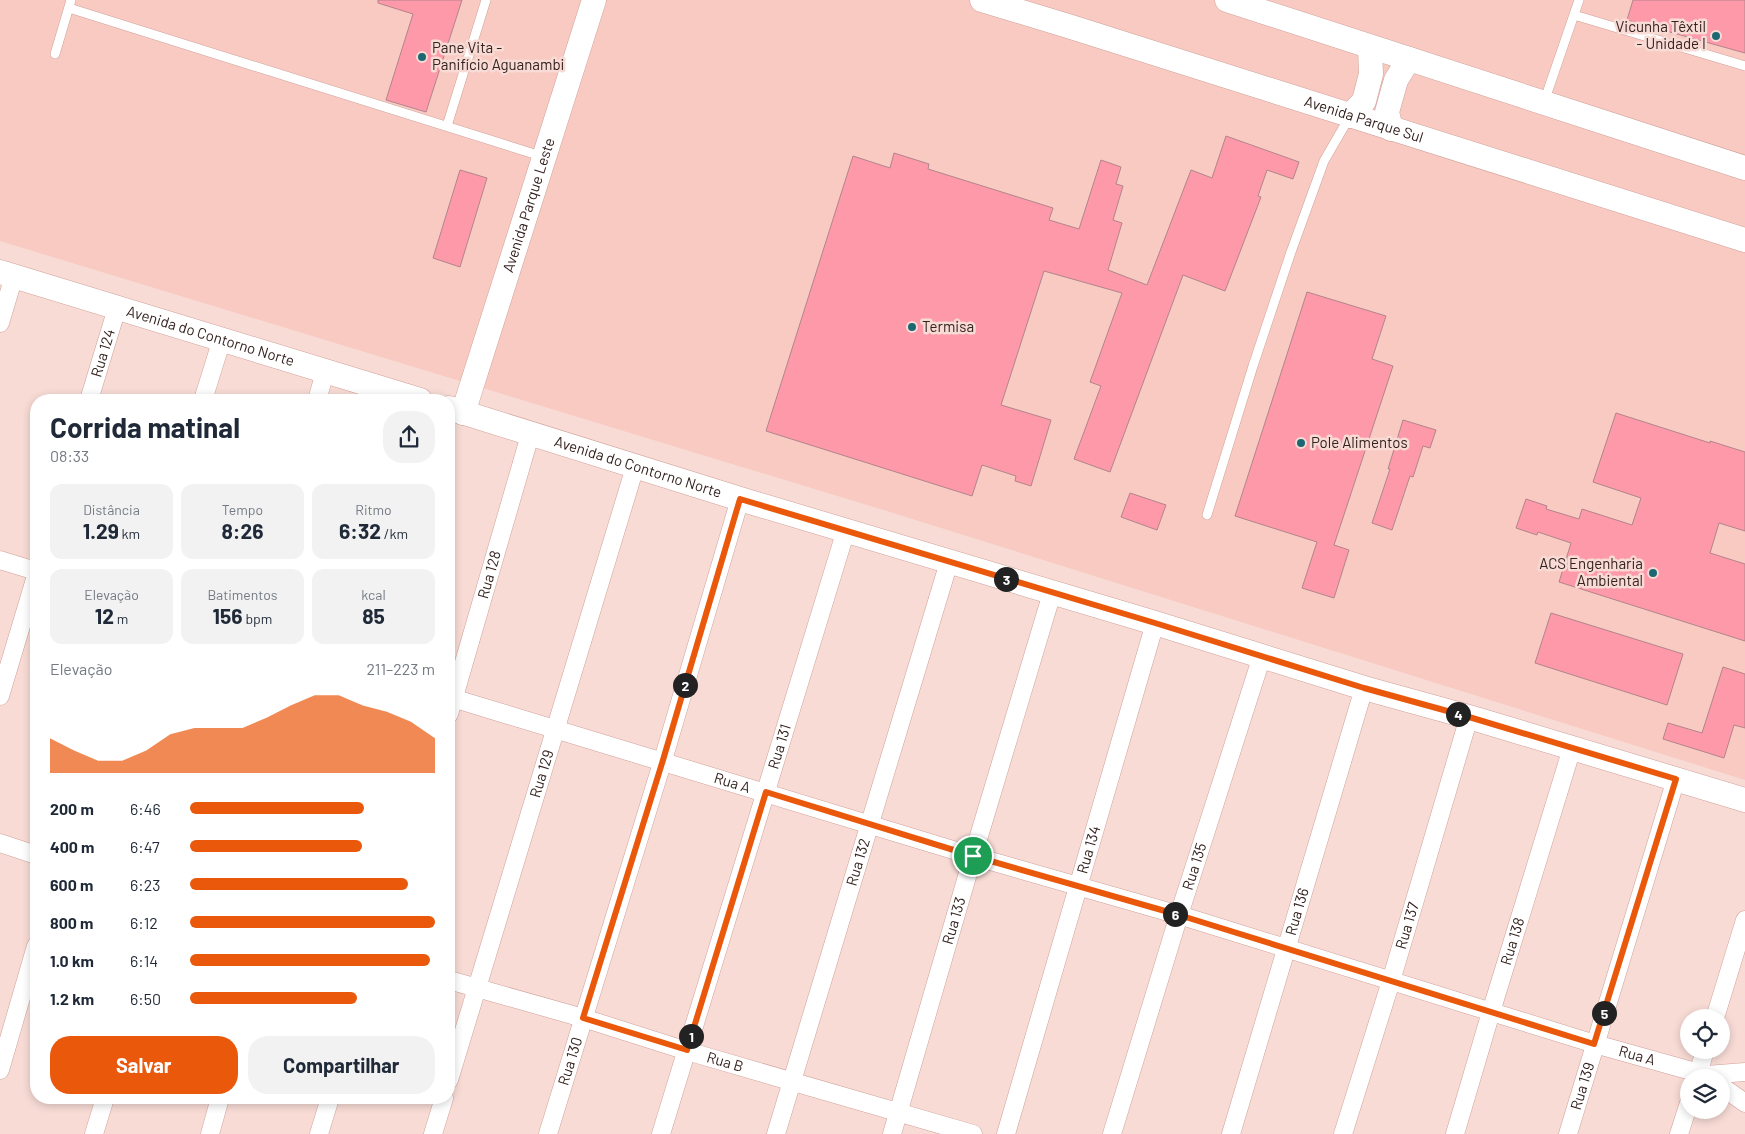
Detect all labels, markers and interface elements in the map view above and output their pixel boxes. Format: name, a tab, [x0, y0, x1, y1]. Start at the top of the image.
place label: Vicunha Têxtil - Unidade I	[1616, 17, 1706, 52]
marker: Vicunha Têxtil - Unidade I	[1710, 30, 1722, 42]
place label: Pane Vita - Panifício Aguanambi	[432, 38, 564, 73]
marker: Pane Vita - Panifício Aguanambi	[416, 51, 428, 63]
street label: Avenida Parque Sul	[1302, 91, 1426, 146]
street label: Avenida Parque Leste	[498, 135, 558, 275]
street label: Avenida do Contorno Norte	[125, 301, 297, 369]
place label: Termisa	[922, 317, 974, 335]
marker: Termisa	[906, 321, 918, 333]
street label: Rua 124	[86, 327, 118, 379]
text: Corrida matinal	[50, 410, 240, 444]
button: share	[383, 411, 435, 463]
street label: Avenida do Contorno Norte	[552, 432, 724, 501]
place label: Pole Alimentos	[1311, 433, 1408, 451]
marker: Pole Alimentos	[1295, 437, 1307, 449]
text: 08:33	[50, 446, 89, 465]
text: Distância	[83, 501, 140, 518]
text: Tempo	[222, 501, 263, 518]
text: Ritmo	[355, 501, 392, 518]
text: 1.29	[83, 518, 119, 543]
text: 8:26	[221, 518, 264, 543]
text: 6:32	[339, 518, 381, 543]
text: km	[119, 525, 140, 542]
text: /km	[381, 525, 408, 542]
street label: Rua 128	[473, 548, 504, 601]
place label: ACS Engenharia Ambiental	[1539, 554, 1643, 589]
pin: 3	[994, 566, 1018, 592]
marker: ACS Engenharia Ambiental	[1647, 567, 1659, 579]
text: 3	[1003, 571, 1010, 588]
text: Elevação	[84, 586, 139, 603]
text: Batimentos	[207, 586, 278, 603]
text: kcal	[361, 586, 386, 603]
text: 12	[95, 603, 114, 628]
text: 156	[213, 603, 243, 628]
text: 85	[362, 603, 385, 628]
text: m	[114, 610, 128, 627]
text: bpm	[243, 610, 272, 627]
text: Elevação	[50, 659, 112, 678]
text: 211–223 m	[366, 659, 435, 678]
pin: 2	[672, 672, 698, 698]
text: 2	[682, 677, 689, 694]
pin: 4	[1446, 702, 1470, 726]
text: 4	[1454, 706, 1463, 723]
street label: Rua 131	[763, 722, 794, 771]
street label: Rua 129	[525, 747, 557, 800]
street label: Rua A	[712, 768, 753, 796]
text: 200 m	[50, 799, 94, 818]
text: 6:46	[130, 799, 161, 818]
street label: Rua 134	[1072, 823, 1103, 876]
pin	[952, 835, 994, 877]
street label: Rua 132	[842, 836, 873, 888]
text: 400 m	[50, 837, 94, 856]
text: 6:47	[130, 837, 160, 856]
street label: Rua 135	[1178, 840, 1210, 892]
icon: arrive	[959, 842, 987, 870]
text: 600 m	[50, 875, 93, 894]
text: 6:23	[130, 875, 160, 894]
street label: Rua 136	[1281, 886, 1312, 937]
street label: Rua 133	[938, 895, 969, 946]
street label: Rua 137	[1391, 900, 1422, 951]
pin: 6	[1162, 902, 1188, 926]
text: 6	[1172, 906, 1179, 923]
text: 800 m	[50, 913, 93, 932]
text: 6:12	[130, 913, 158, 932]
street label: Rua 138	[1496, 915, 1527, 967]
text: 1.0 km	[50, 951, 94, 970]
text: 6:14	[130, 951, 158, 970]
text: 1.2 km	[50, 989, 94, 1008]
text: 6:50	[130, 989, 161, 1008]
pin: 5	[1592, 1000, 1616, 1026]
text: 5	[1601, 1005, 1608, 1022]
map controls	[1680, 1009, 1730, 1119]
button: locate	[1680, 1009, 1730, 1059]
pin: 1	[678, 1024, 704, 1048]
text: 1	[689, 1028, 694, 1045]
street label: Rua 130	[554, 1035, 585, 1087]
button: Salvar	[50, 1036, 238, 1094]
button: Compartilhar	[248, 1036, 435, 1094]
street label: Rua A	[1617, 1041, 1658, 1068]
street label: Rua B	[705, 1047, 746, 1075]
street label: Rua 139	[1566, 1060, 1597, 1112]
button: layers	[1680, 1069, 1730, 1119]

